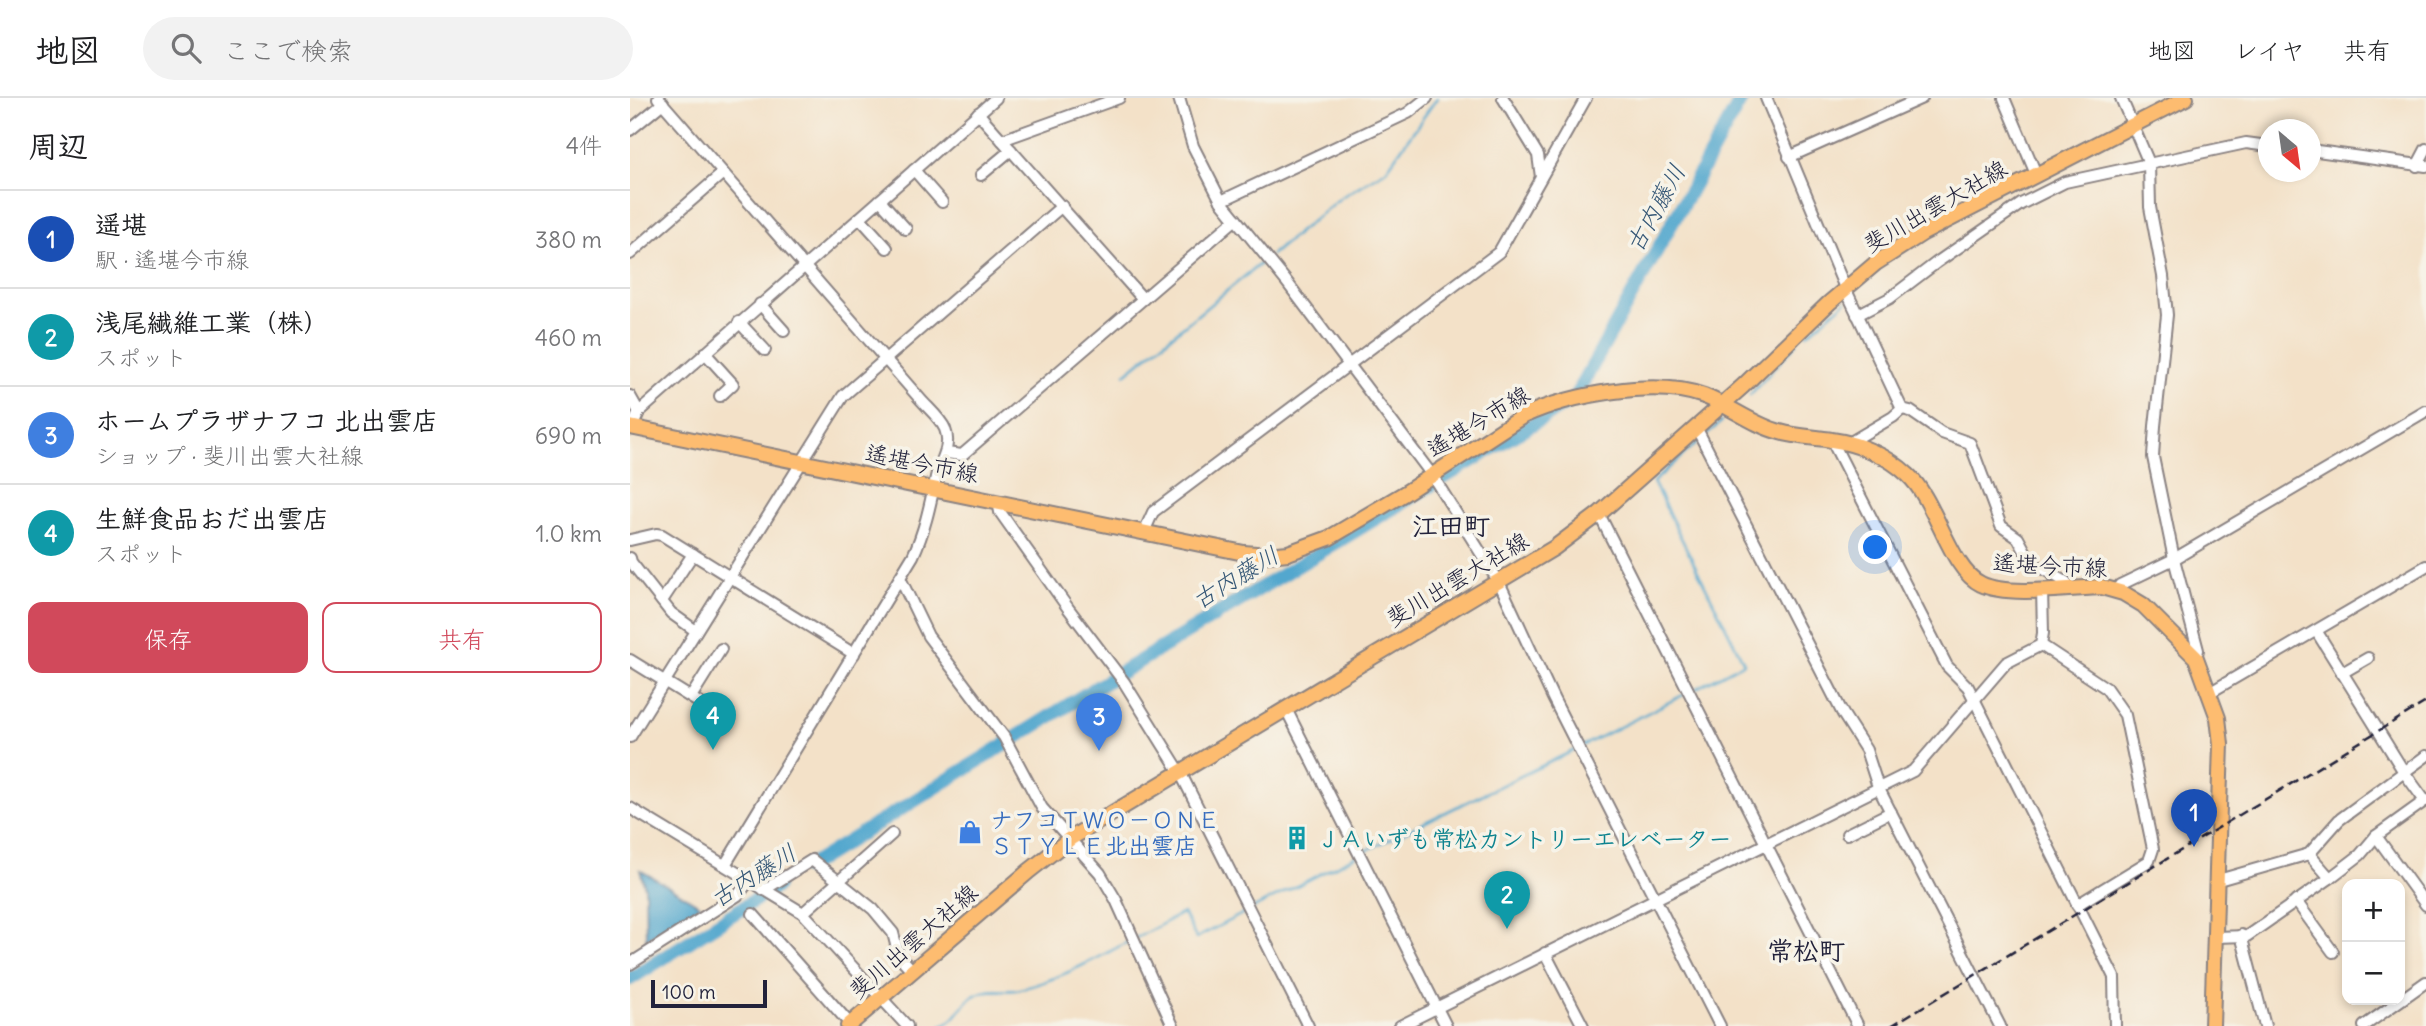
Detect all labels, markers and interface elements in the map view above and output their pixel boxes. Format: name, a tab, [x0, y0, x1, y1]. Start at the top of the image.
search box	[143, 17, 633, 80]
text: 地図	[35, 29, 101, 71]
icon: search	[167, 29, 205, 67]
text: ここで検索	[223, 34, 353, 67]
text: 地図	[2148, 35, 2196, 65]
text: レイヤ	[2234, 35, 2305, 65]
text: 共有	[2343, 35, 2391, 65]
north arrow	[2258, 119, 2321, 182]
text: 周辺	[28, 127, 88, 165]
text: 4件	[566, 131, 602, 160]
street label: 斐川出雲大社線	[1858, 153, 2012, 259]
water label: 古内藤川	[1619, 159, 1691, 257]
text: 遥堪	[95, 208, 147, 241]
text: 1	[46, 225, 56, 254]
text: 380 m	[535, 225, 602, 254]
text: 駅 · 遙堪今市線	[95, 245, 249, 274]
text: 浅尾繊維工業（株）	[95, 306, 329, 339]
text: 2	[45, 323, 57, 352]
text: 460 m	[535, 323, 602, 352]
text: スポット	[95, 343, 187, 372]
street label: 遙堪今市線	[1421, 379, 1535, 463]
text: ホームプラザナフコ 北出雲店	[95, 404, 438, 437]
text: 3	[44, 421, 58, 450]
text: 690 m	[535, 421, 602, 450]
street label: 遙堪今市線	[863, 438, 981, 488]
text: ショップ · 斐川出雲大社線	[95, 441, 363, 470]
text: 生鮮食品おだ出雲店	[95, 502, 329, 535]
district label: 江田町	[1412, 509, 1490, 542]
text: 4	[44, 519, 58, 548]
text: 1.0 km	[536, 519, 602, 548]
street label: 斐川出雲大社線	[1381, 525, 1533, 633]
your location	[1858, 530, 1892, 564]
text: スポット	[95, 539, 187, 568]
water label: 古内藤川	[1186, 539, 1284, 615]
street label: 遙堪今市線	[1992, 548, 2108, 582]
button: 保存	[28, 602, 308, 673]
button: 共有	[322, 602, 602, 673]
pin: 4	[690, 692, 736, 750]
pin: 3	[1076, 693, 1122, 751]
pin: 1	[2171, 789, 2217, 847]
place label: ナフコＴＷＯ－ＯＮＥ ＳＴＹＬＥ北出雲店	[990, 805, 1220, 860]
shop icon: ナフコＴＷＯ－ＯＮＥ ＳＴＹＬＥ北出雲店	[956, 818, 984, 846]
building icon: ＪＡいずも常松カントリーエレベーター	[1283, 824, 1311, 852]
place label: ＪＡいずも常松カントリーエレベーター	[1317, 824, 1731, 853]
water label: 古内藤川	[704, 837, 802, 913]
pin: 2	[1484, 871, 1530, 929]
street label: 斐川出雲大社線	[843, 877, 983, 1005]
map controls	[2342, 879, 2405, 1005]
button: +	[2342, 879, 2405, 942]
district label: 常松町	[1767, 934, 1845, 967]
button: −	[2342, 942, 2405, 1005]
scale bar	[651, 977, 766, 1009]
text: 100 m	[662, 980, 716, 1004]

